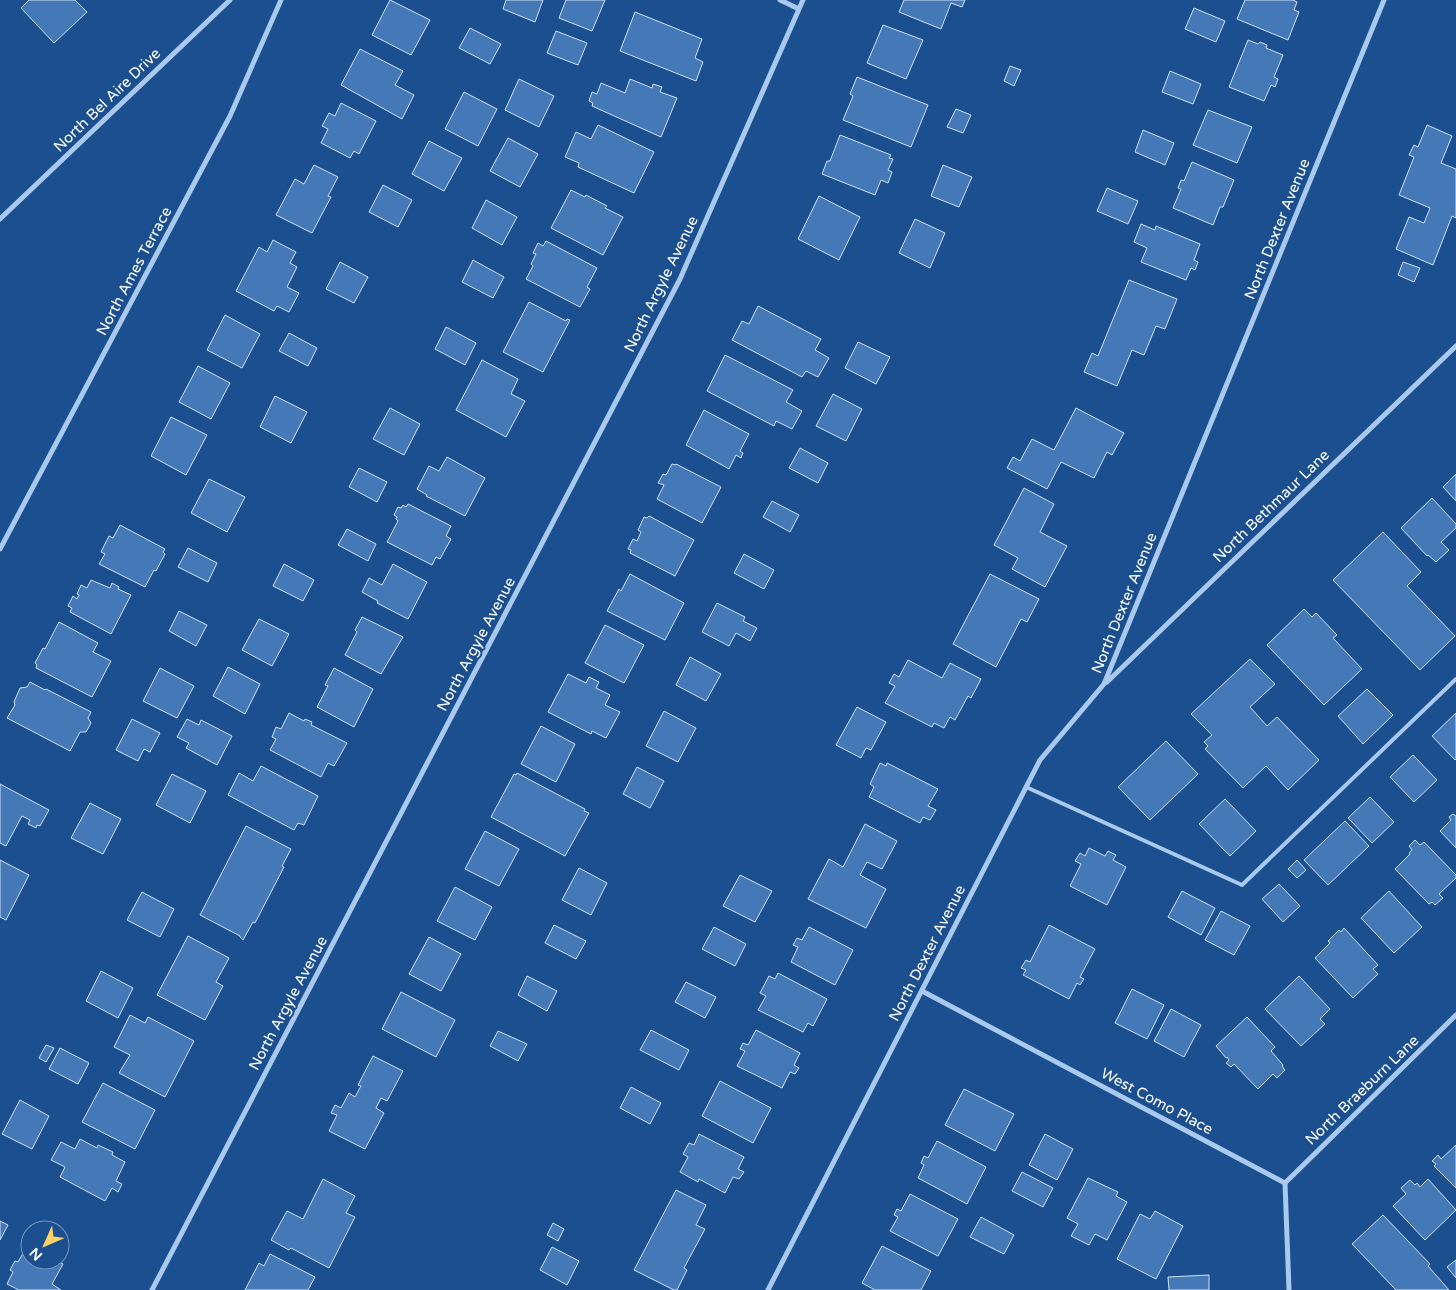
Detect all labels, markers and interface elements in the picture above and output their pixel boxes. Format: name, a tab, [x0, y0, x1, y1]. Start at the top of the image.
street label: North Bel Aire Drive	[50, 44, 164, 156]
street label: North Dexter Avenue	[1240, 156, 1314, 302]
street label: North Ames Terrace	[93, 204, 175, 338]
street label: North Argyle Avenue	[620, 213, 702, 355]
street label: North Bethmaur Lane	[1209, 446, 1333, 566]
street label: North Dexter Avenue	[1087, 530, 1161, 676]
street label: North Argyle Avenue	[433, 574, 519, 714]
street label: North Dexter Avenue	[885, 882, 969, 1024]
street label: North Argyle Avenue	[245, 933, 331, 1073]
street label: North Braeburn Lane	[1302, 1031, 1422, 1149]
street label: West Como Place	[1098, 1064, 1216, 1138]
north arrow	[20, 1220, 70, 1270]
text: N	[26, 1244, 46, 1264]

